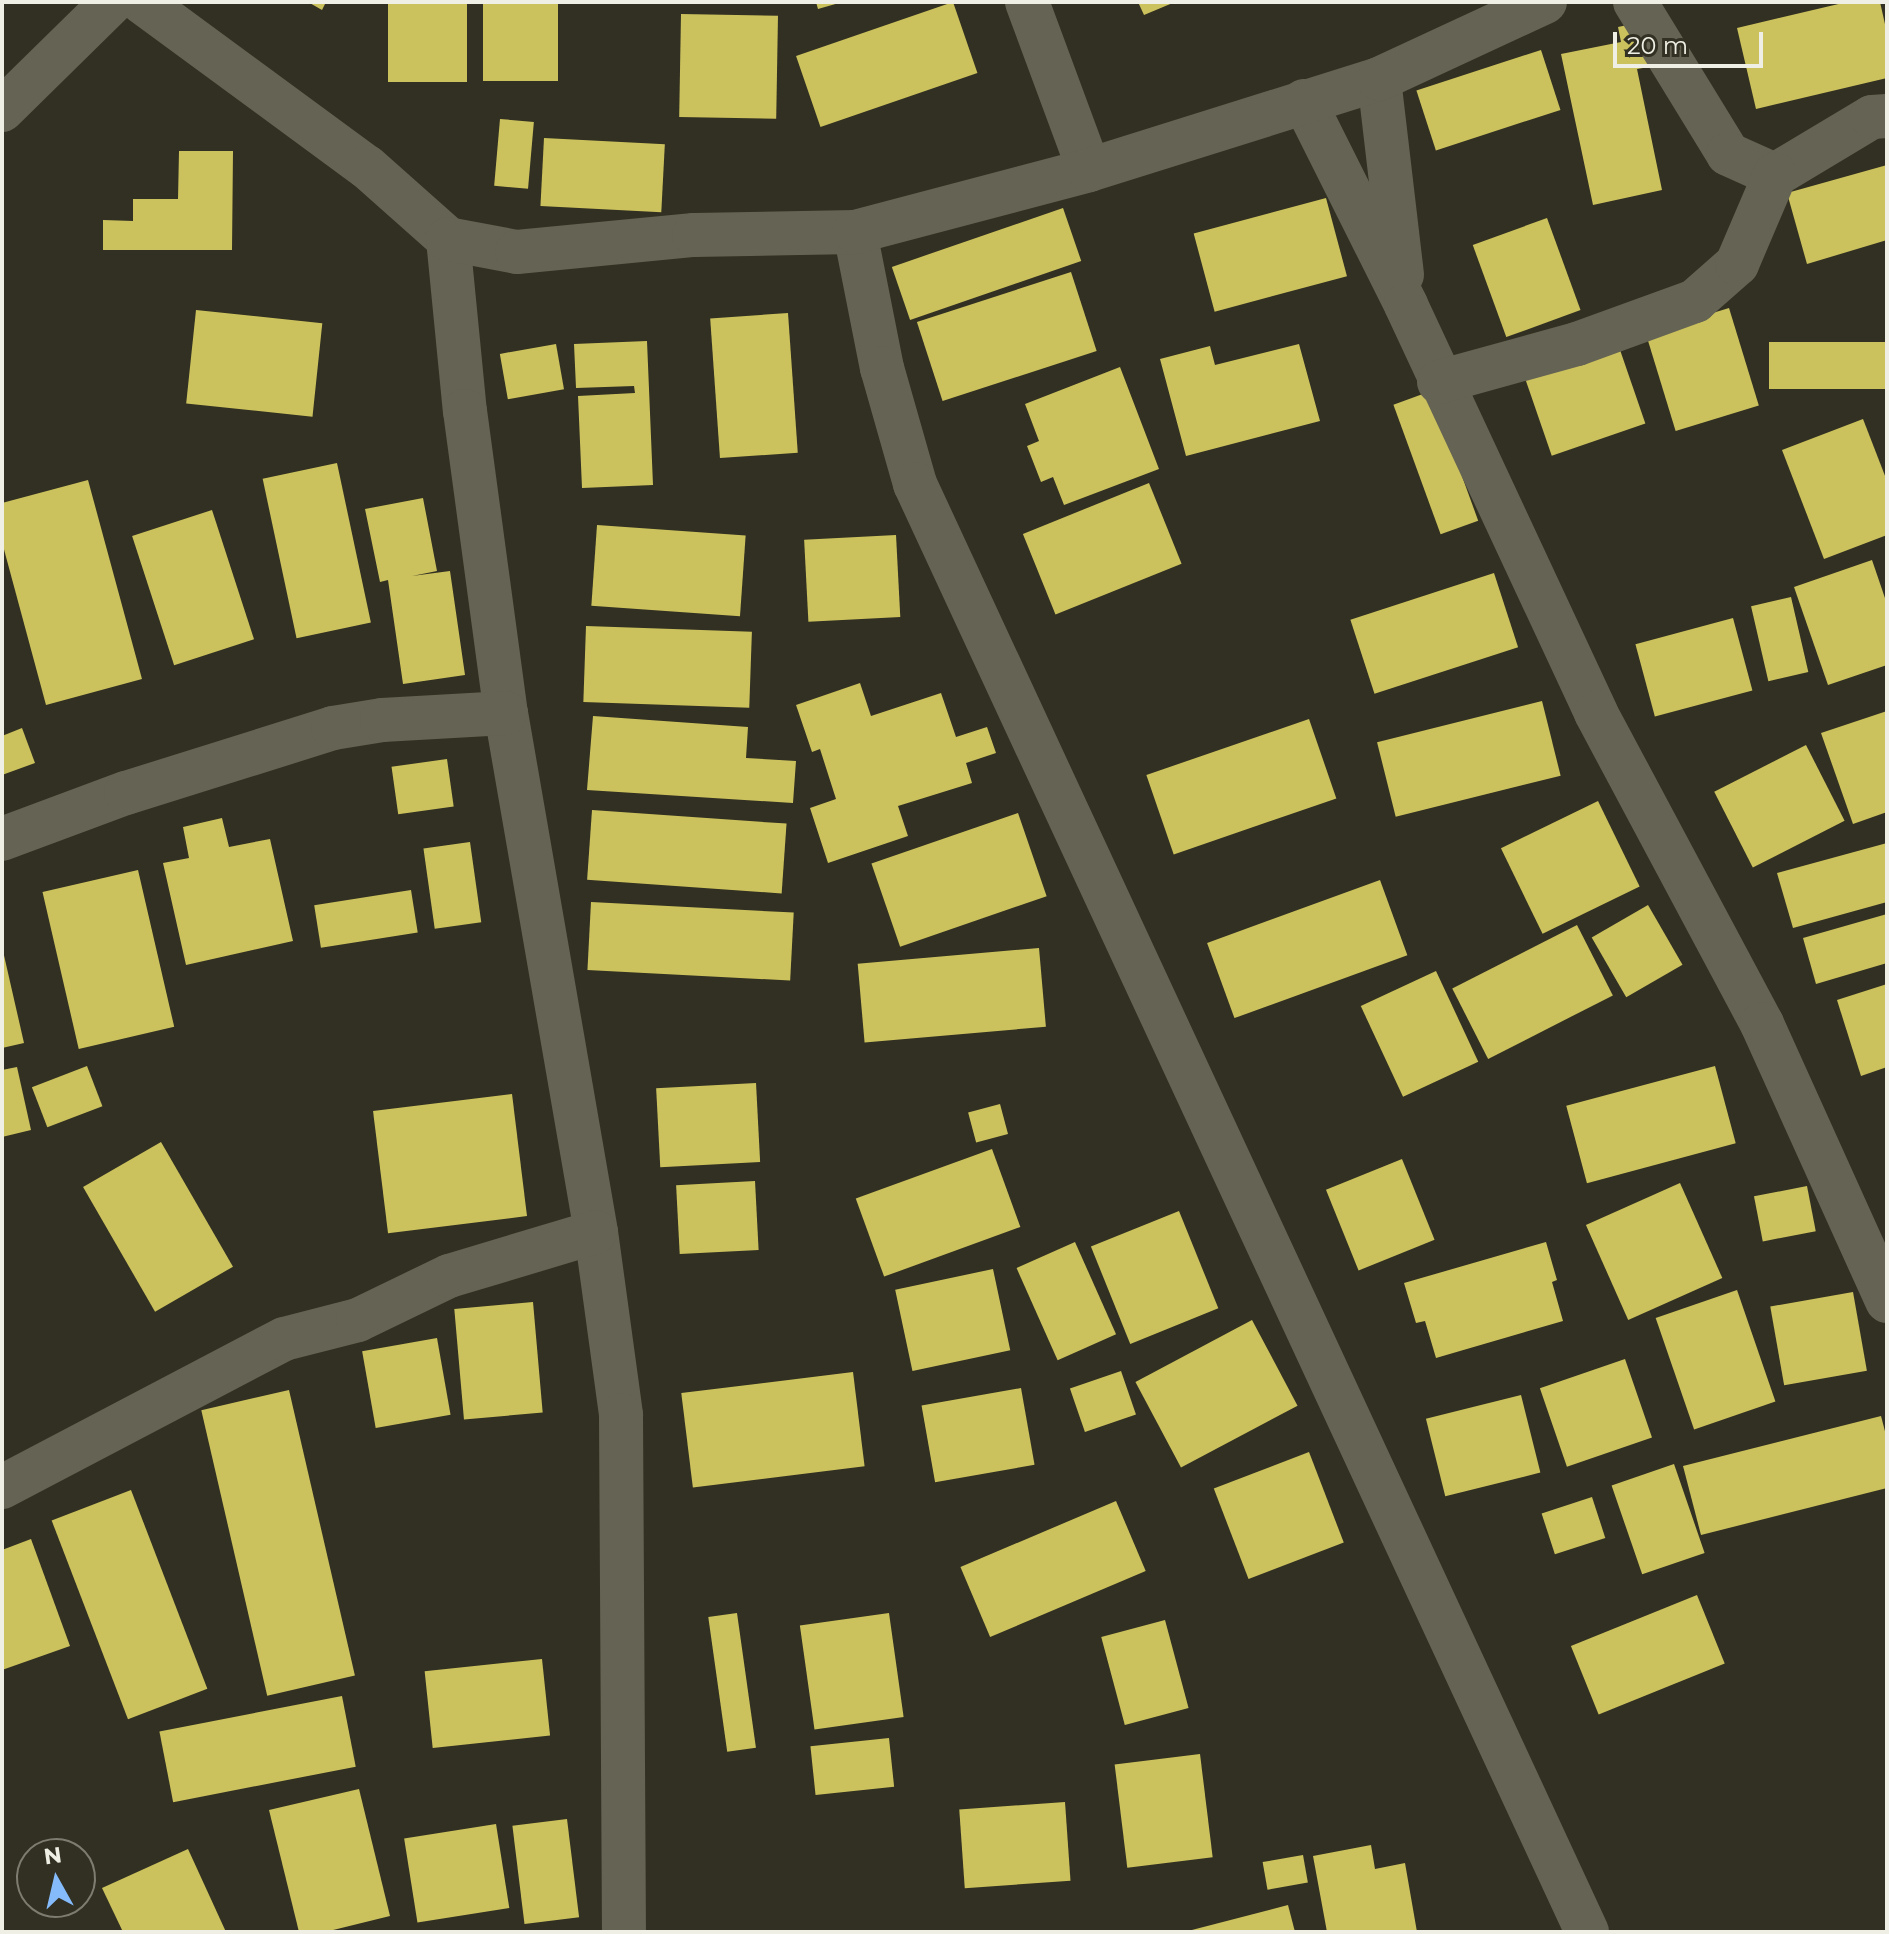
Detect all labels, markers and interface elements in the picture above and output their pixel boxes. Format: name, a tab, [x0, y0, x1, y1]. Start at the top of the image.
scale bar	[1617, 16, 1767, 66]
text: 20 m	[1627, 31, 1688, 60]
north arrow	[16, 1838, 96, 1918]
text: N	[42, 1841, 64, 1870]

